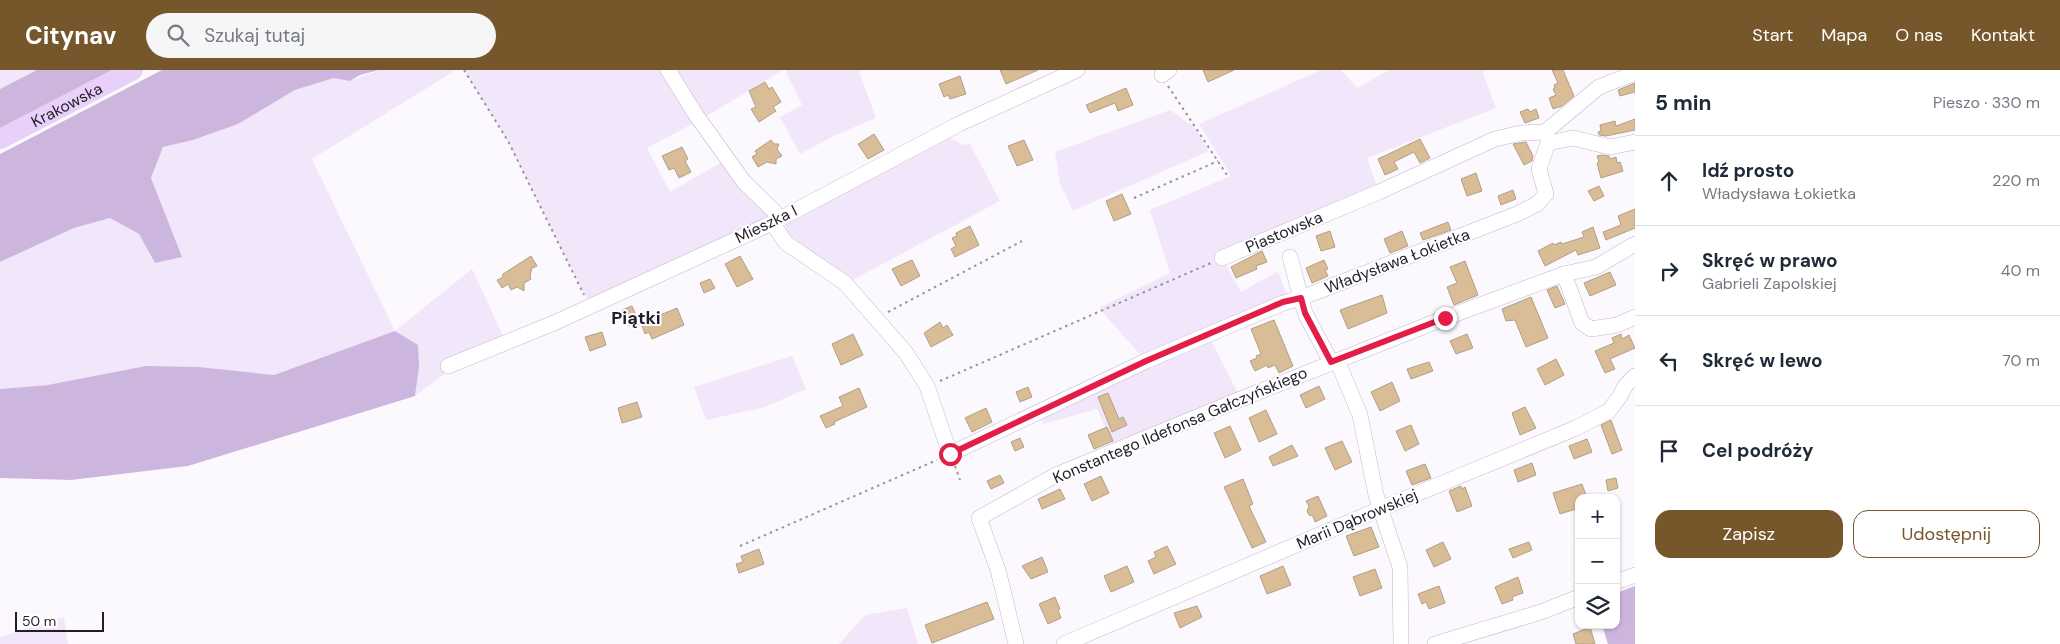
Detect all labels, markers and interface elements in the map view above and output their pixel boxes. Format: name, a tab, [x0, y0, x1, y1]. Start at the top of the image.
search box	[146, 13, 496, 58]
text: Citynav	[25, 20, 116, 51]
icon: search	[164, 21, 192, 49]
text: Szukaj tutaj	[204, 23, 305, 48]
text: Start	[1752, 23, 1793, 47]
text: Mapa	[1821, 23, 1867, 47]
text: O nas	[1895, 23, 1943, 47]
text: Kontakt	[1971, 23, 2035, 47]
street label: Krakowska	[27, 77, 106, 132]
text: 5 min	[1655, 89, 1711, 117]
text: Pieszo · 330 m	[1933, 92, 2040, 113]
text: Idź prosto	[1702, 158, 1794, 183]
icon: ahead	[1655, 167, 1683, 195]
text: 220 m	[1992, 170, 2040, 191]
text: Władysława Łokietka	[1702, 183, 1856, 204]
street label: Mieszka I	[732, 200, 800, 248]
street label: Piastowska	[1242, 206, 1326, 258]
street label: Władysława Łokietka	[1321, 224, 1473, 298]
text: Skręć w prawo	[1702, 248, 1838, 273]
icon: right	[1655, 257, 1683, 285]
text: 40 m	[2001, 260, 2040, 281]
text: Gabrieli Zapolskiej	[1702, 273, 1837, 294]
district label: Piątki	[611, 306, 661, 330]
route end	[1434, 307, 1457, 330]
icon: left	[1655, 347, 1683, 375]
text: Skręć w lewo	[1702, 348, 1823, 373]
text: 70 m	[2002, 350, 2040, 371]
street label: Konstantego Ildefonsa Gałczyńskiego	[1050, 362, 1310, 488]
icon: arrive	[1655, 437, 1683, 465]
text: Cel podróży	[1702, 438, 1813, 463]
route start	[939, 443, 962, 466]
street label: Marii Dąbrowskiej	[1293, 484, 1421, 554]
map controls	[1575, 494, 1620, 629]
button: +	[1575, 494, 1620, 539]
button: Zapisz	[1655, 510, 1843, 558]
button: Udostępnij	[1853, 510, 2040, 558]
button: −	[1575, 539, 1620, 584]
button: layers	[1575, 584, 1620, 629]
scale bar	[15, 609, 104, 632]
text: 50 m	[22, 612, 56, 630]

